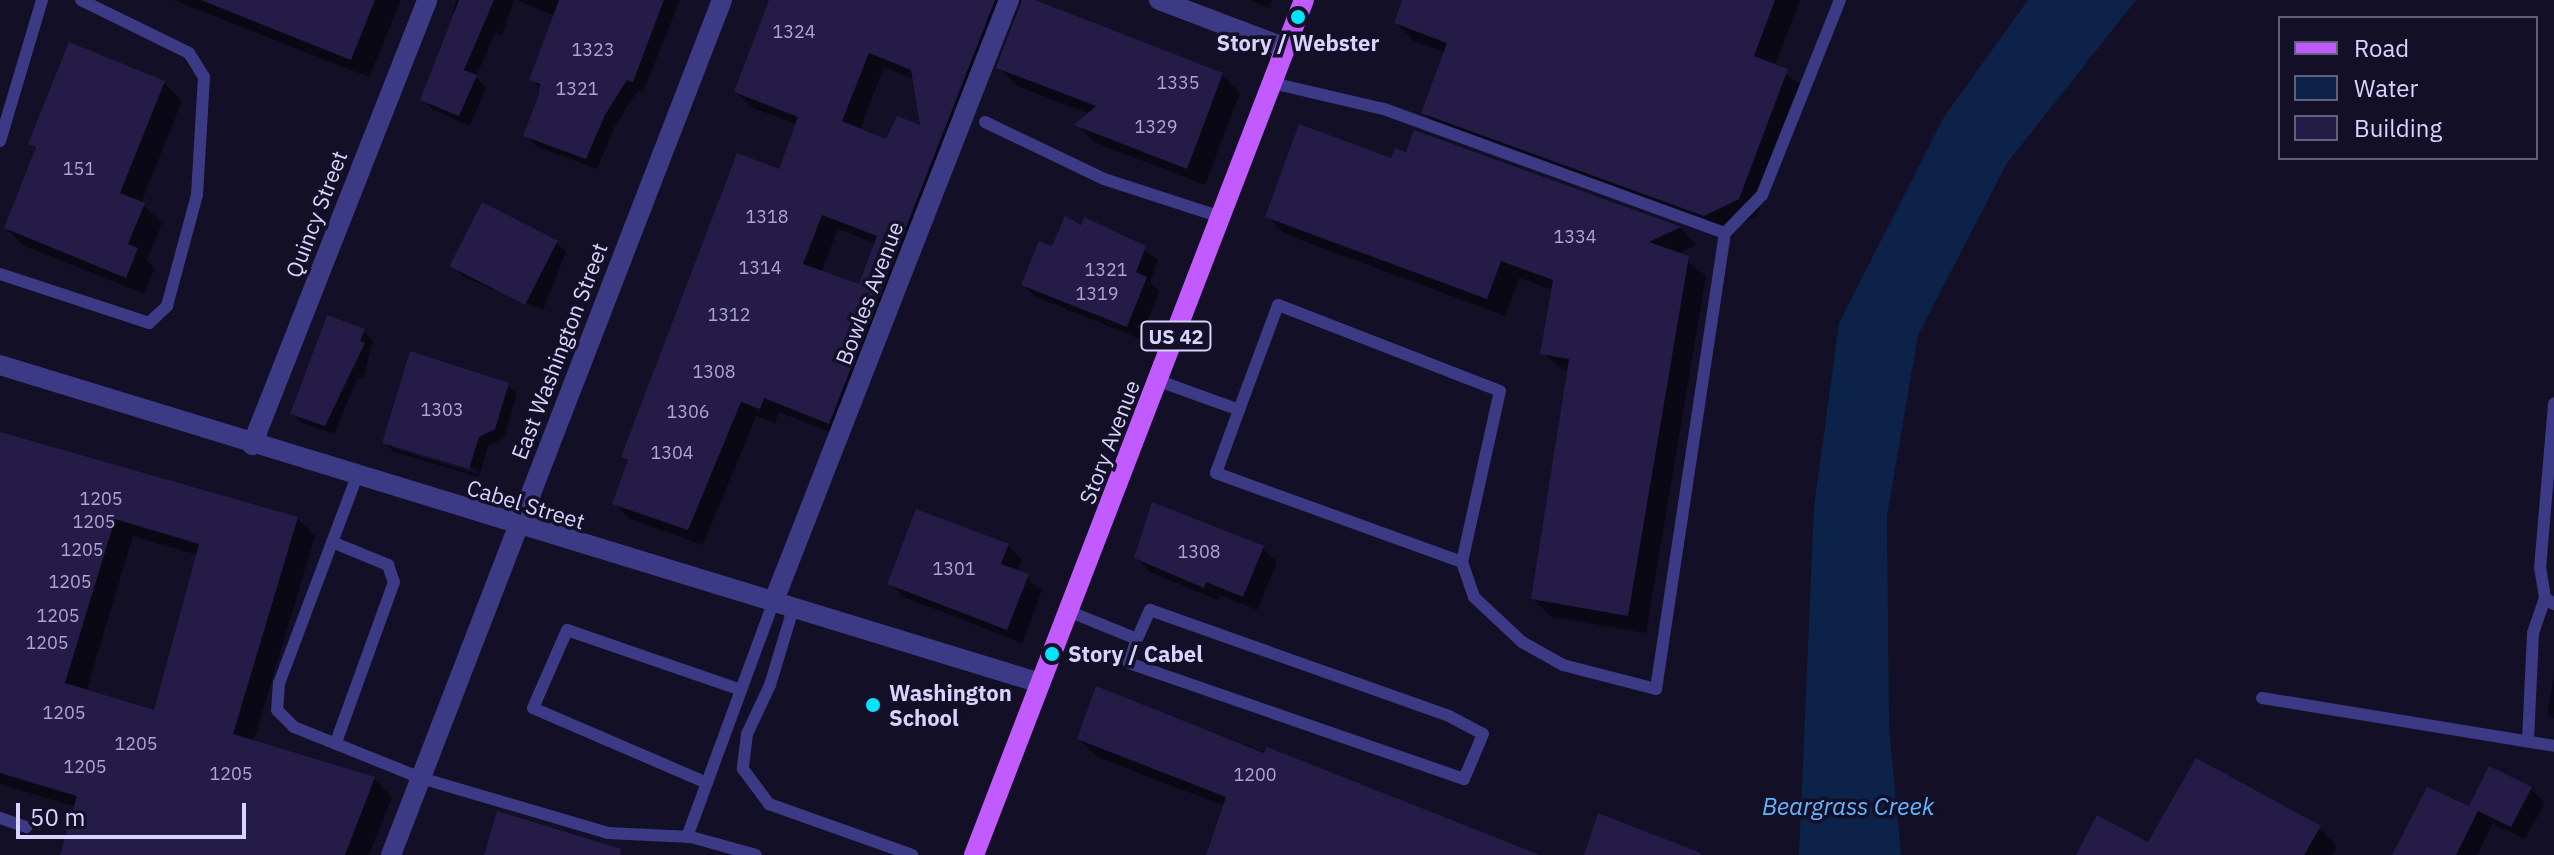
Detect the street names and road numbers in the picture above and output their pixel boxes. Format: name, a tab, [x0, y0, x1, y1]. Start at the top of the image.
street label: Quincy Street	[280, 147, 352, 281]
street label: Bowles Avenue	[830, 218, 908, 368]
street label: East Washington Street	[505, 239, 613, 463]
road number: US 42	[1140, 320, 1212, 352]
street label: Story Avenue	[1073, 376, 1145, 508]
street label: Cabel Street	[464, 474, 588, 534]

